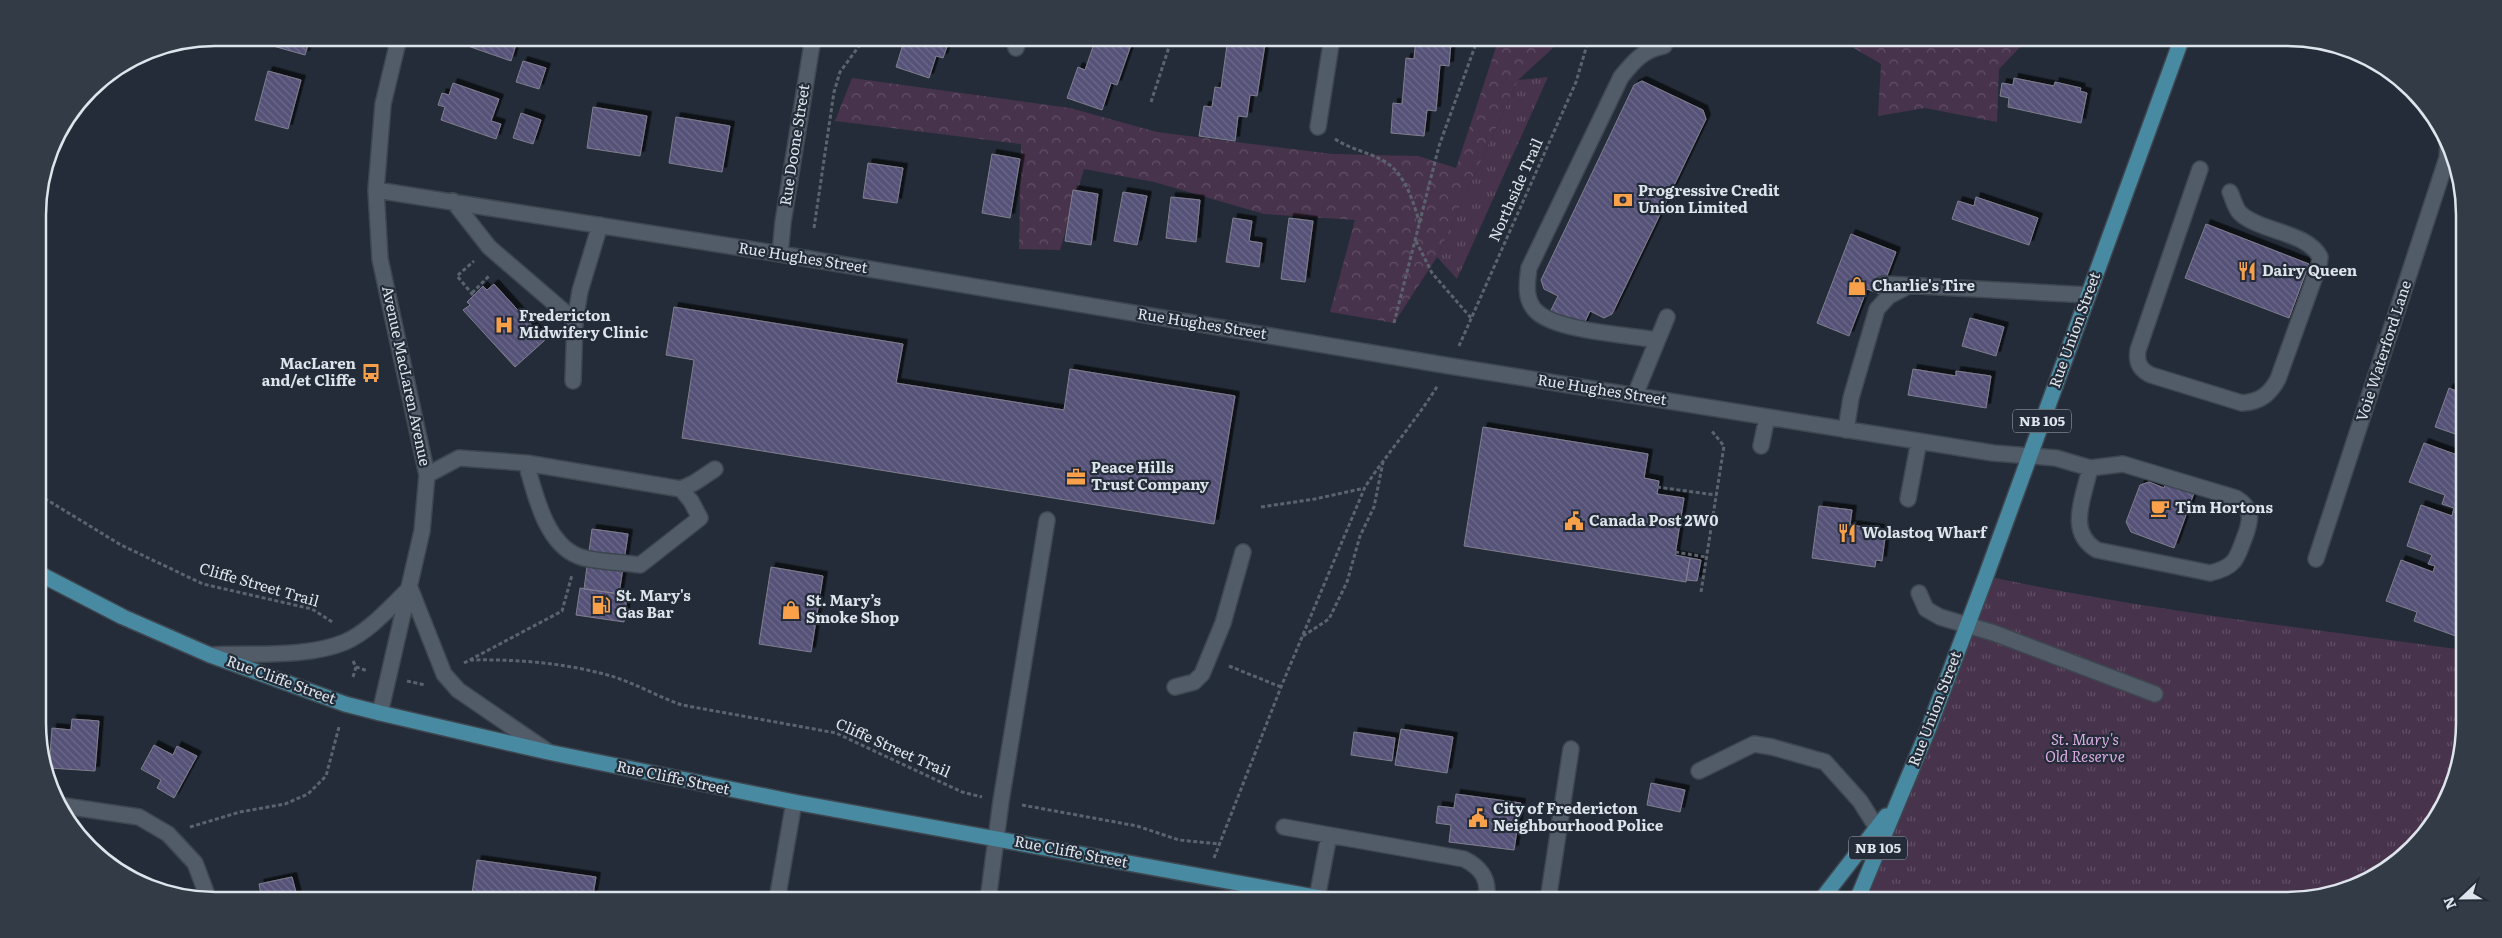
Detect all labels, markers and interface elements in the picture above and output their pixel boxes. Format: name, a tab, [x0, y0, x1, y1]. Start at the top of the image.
street label: Rue Doone Street	[773, 82, 814, 207]
street label: Northside Trail	[1482, 134, 1548, 245]
place label: Progressive Credit Union Limited	[1638, 178, 1780, 218]
bank icon: Progressive Credit Union Limited	[1612, 189, 1634, 211]
street label: Rue Hughes Street	[737, 235, 870, 278]
place label: Dairy Queen	[2262, 258, 2358, 281]
restaurant icon: Dairy Queen	[2236, 260, 2258, 282]
street label: Rue Union Street	[2042, 268, 2105, 391]
place label: Charlie's Tire	[1872, 273, 1975, 296]
shop icon: Charlie's Tire	[1846, 275, 1868, 297]
street label: Voie Waterford Lane	[2349, 277, 2416, 424]
street label: Avenue MacLaren Avenue	[377, 284, 438, 468]
street label: Rue Hughes Street	[1136, 301, 1269, 344]
place label: Fredericton Midwifery Clinic	[519, 303, 648, 343]
hospital icon: Fredericton Midwifery Clinic	[493, 314, 515, 336]
place label: MacLaren and/et Cliffe	[262, 351, 357, 391]
bus stop icon: MacLaren and/et Cliffe	[360, 362, 382, 384]
street label: Rue Hughes Street	[1536, 367, 1669, 410]
road number: NB 105	[2013, 410, 2071, 432]
place label: Peace Hills Trust Company	[1091, 455, 1210, 495]
office icon: Peace Hills Trust Company	[1065, 466, 1087, 488]
place label: Tim Hortons	[2175, 495, 2273, 518]
cafe icon: Tim Hortons	[2149, 497, 2171, 519]
place label: Canada Post 2W0	[1589, 508, 1718, 531]
public building icon: Canada Post 2W0	[1563, 510, 1585, 532]
place label: Wolastoq Wharf	[1862, 520, 1988, 543]
restaurant icon: Wolastoq Wharf	[1836, 522, 1858, 544]
street label: Cliffe Street Trail	[197, 555, 322, 612]
place label: St. Mary's Gas Bar	[616, 583, 691, 623]
place label: St. Mary’s Smoke Shop	[806, 588, 899, 628]
fuel station icon: St. Mary's Gas Bar	[590, 594, 612, 616]
shop icon: St. Mary’s Smoke Shop	[780, 599, 802, 621]
street label: Rue Cliffe Street	[223, 648, 340, 709]
street label: Rue Union Street	[1901, 648, 1966, 769]
street label: Cliffe Street Trail	[832, 711, 955, 782]
park label: St. Mary's Old Reserve	[2045, 727, 2125, 767]
street label: Rue Cliffe Street	[615, 753, 732, 800]
place label: City of Fredericton Neighbourhood Police	[1493, 796, 1664, 836]
public building icon: City of Fredericton Neighbourhood Police	[1467, 807, 1489, 829]
street label: Rue Cliffe Street	[1013, 828, 1130, 873]
road number: NB 105	[1849, 836, 1907, 860]
north arrow	[2437, 873, 2487, 923]
text: N	[2437, 894, 2460, 912]

